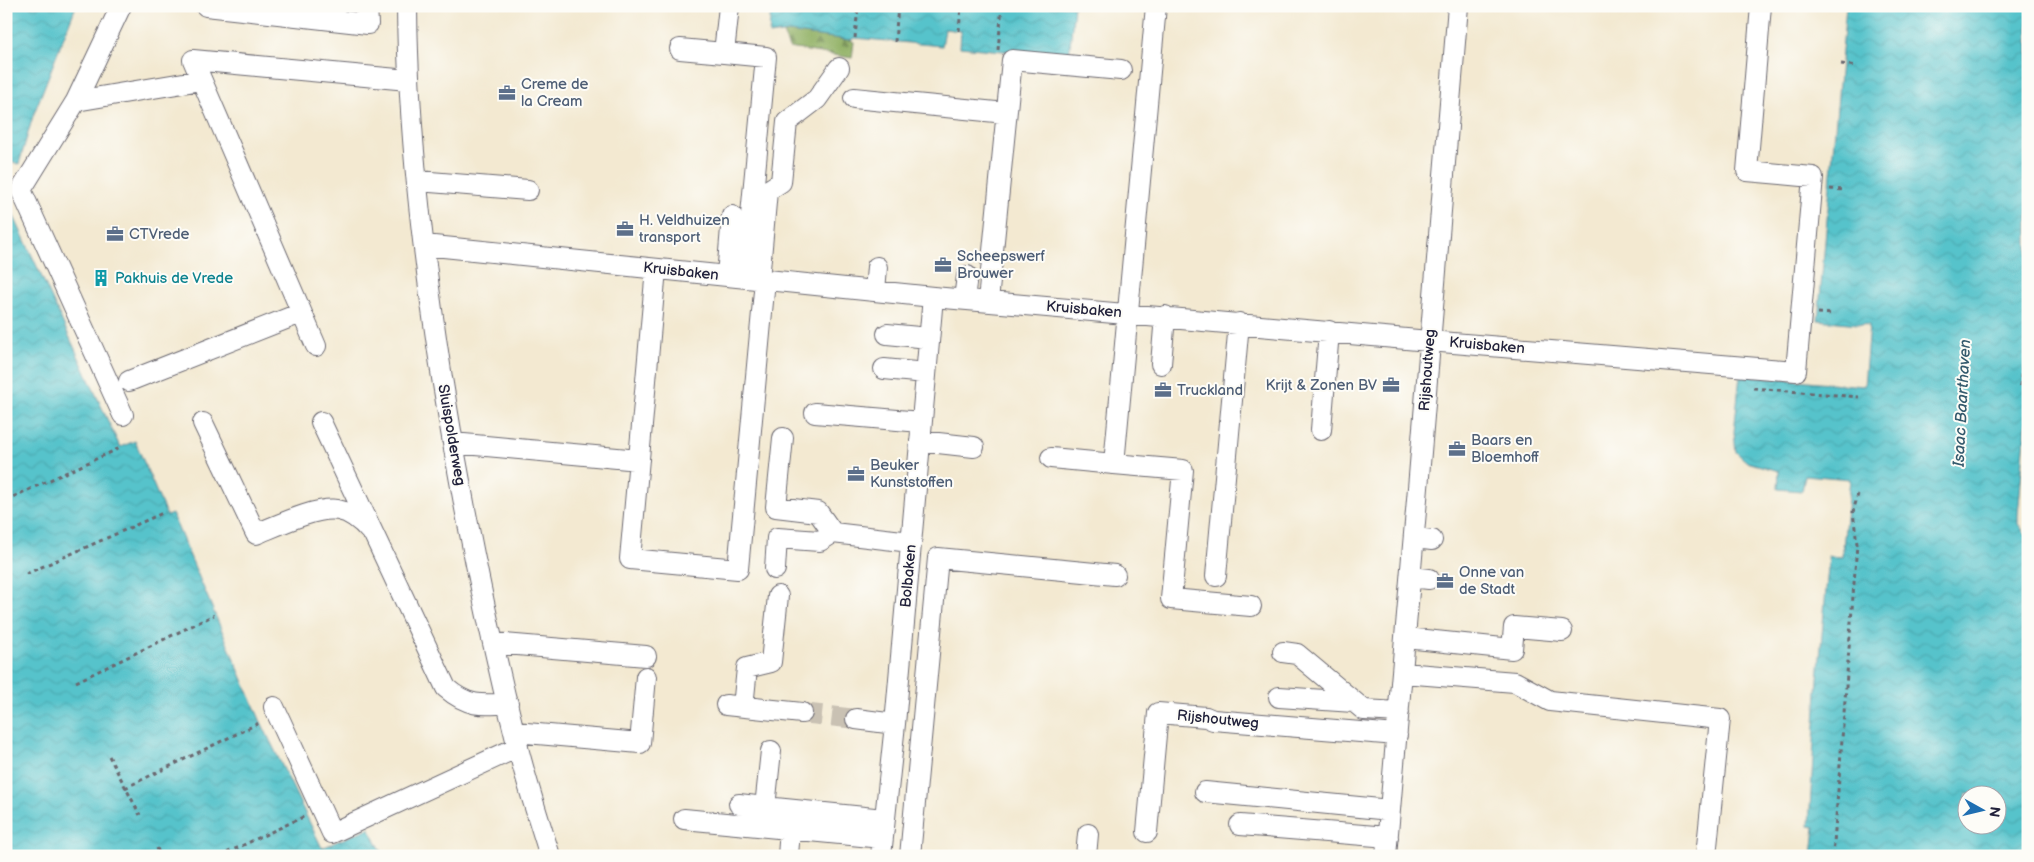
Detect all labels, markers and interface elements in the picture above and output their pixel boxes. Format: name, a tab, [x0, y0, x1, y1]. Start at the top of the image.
place label: Creme de la Cream	[521, 75, 589, 111]
office icon: Creme de la Cream	[497, 83, 517, 103]
place label: H. Veldhuizen transport	[639, 211, 730, 247]
office icon: H. Veldhuizen transport	[615, 219, 635, 239]
office icon: CTVrede	[105, 224, 125, 244]
place label: CTVrede	[129, 225, 190, 244]
place label: Scheepswerf Brouwer	[957, 247, 1045, 283]
office icon: Scheepswerf Brouwer	[933, 255, 953, 275]
street label: Kruisbaken	[642, 258, 720, 285]
building icon: Pakhuis de Vrede	[91, 268, 111, 288]
place label: Pakhuis de Vrede	[115, 269, 233, 288]
street label: Kruisbaken	[1045, 297, 1123, 322]
street label: Rijshoutweg	[1415, 328, 1440, 412]
street label: Kruisbaken	[1448, 333, 1526, 358]
water label: Isaac Baarthaven	[1950, 339, 1975, 468]
office icon: Krijt & Zonen BV	[1381, 375, 1401, 395]
place label: Krijt & Zonen BV	[1266, 376, 1378, 395]
office icon: Truckland	[1153, 380, 1173, 400]
place label: Truckland	[1177, 381, 1243, 400]
street label: Sluispolderweg	[433, 383, 470, 487]
place label: Baars en Bloemhoff	[1471, 431, 1539, 467]
office icon: Baars en Bloemhoff	[1447, 439, 1467, 459]
place label: Beuker Kunststoffen	[870, 456, 953, 492]
office icon: Beuker Kunststoffen	[846, 464, 866, 484]
street label: Bolbaken	[896, 544, 921, 609]
place label: Onne van de Stadt	[1459, 563, 1524, 599]
office icon: Onne van de Stadt	[1435, 571, 1455, 591]
street label: Rijshoutweg	[1176, 706, 1260, 733]
north arrow	[1956, 784, 2006, 834]
text: N	[1985, 805, 2004, 818]

